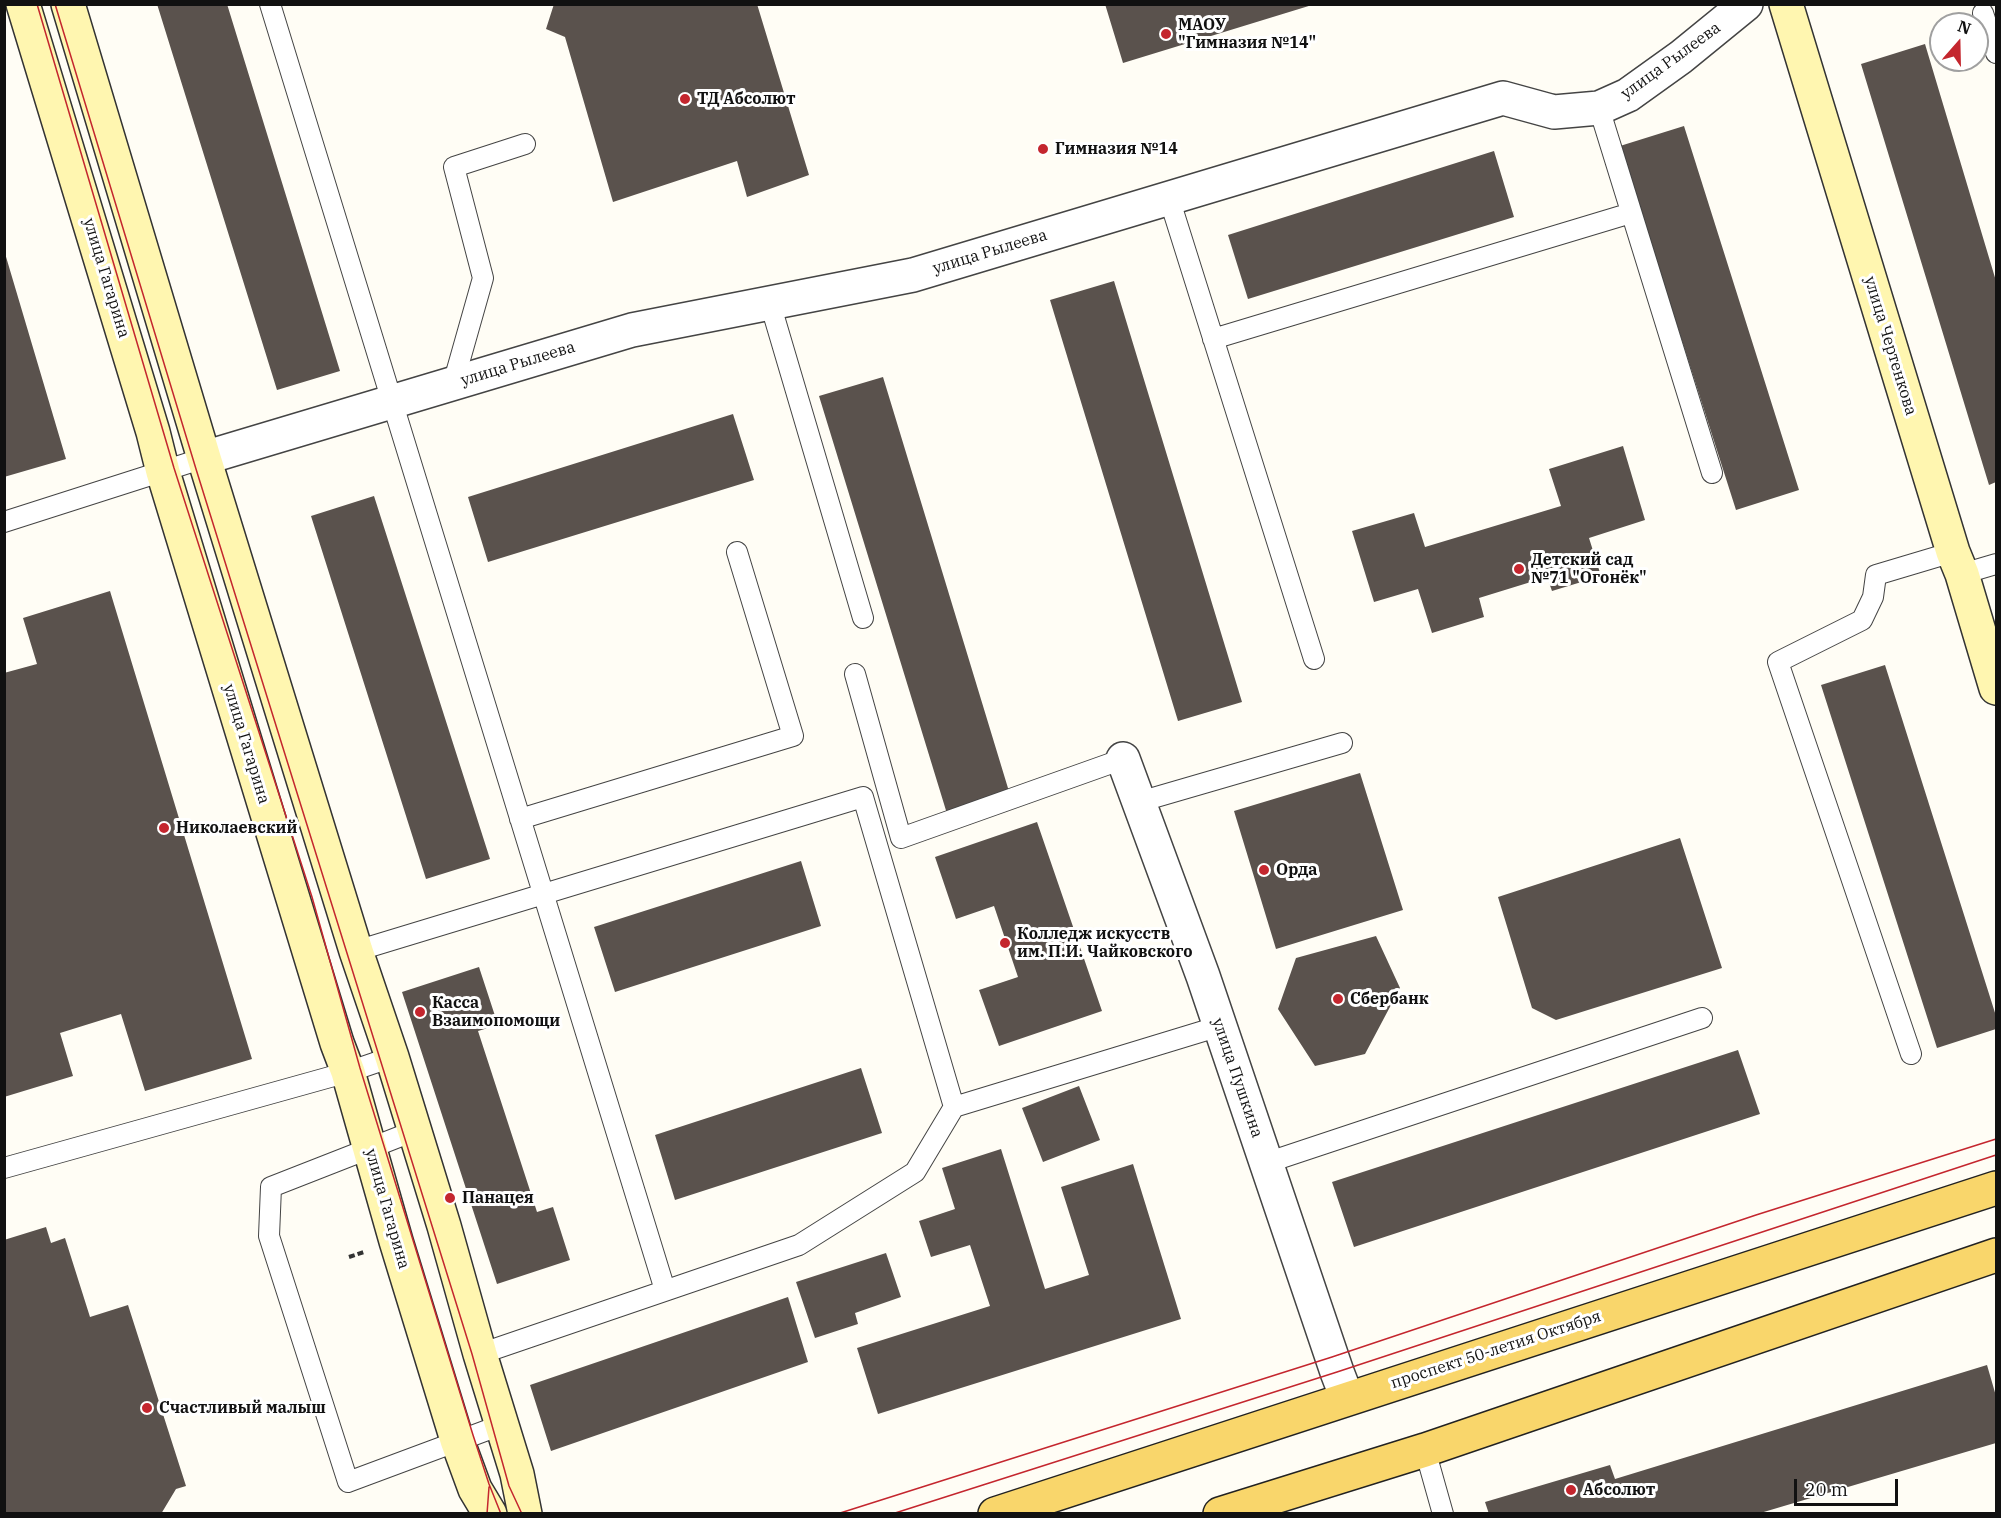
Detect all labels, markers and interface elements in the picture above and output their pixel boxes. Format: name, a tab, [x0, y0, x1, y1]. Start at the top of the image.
north arrow	[1929, 12, 1989, 72]
place label: МАОУ "Гимназия №14"	[1178, 15, 1316, 53]
text: N	[1955, 15, 1974, 39]
street label: улица Рылеева	[1617, 18, 1725, 104]
marker: МАОУ "Гимназия №14"	[1159, 27, 1173, 41]
place label: ТД Абсолют	[697, 89, 796, 109]
marker: ТД Абсолют	[678, 92, 692, 106]
place label: Гимназия №14	[1055, 139, 1178, 159]
marker: Гимназия №14	[1036, 142, 1050, 156]
street label: улица Гагарина	[79, 216, 133, 340]
street label: улица Рылеева	[931, 225, 1049, 279]
street label: улица Чертенкова	[1860, 274, 1920, 418]
street label: улица Рылеева	[459, 337, 577, 391]
place label: Детский сад №71 "Огонёк"	[1531, 550, 1647, 588]
marker: Детский сад №71 "Огонёк"	[1512, 562, 1526, 576]
street label: улица Гагарина	[219, 682, 273, 806]
place label: Николаевский	[176, 818, 297, 838]
marker: Николаевский	[157, 821, 171, 835]
place label: Орда	[1276, 860, 1317, 880]
marker: Орда	[1257, 863, 1271, 877]
place label: Колледж искусств им. П.И. Чайковского	[1017, 924, 1193, 962]
marker: Колледж искусств им. П.И. Чайковского	[998, 936, 1012, 950]
place label: Сбербанк	[1350, 989, 1429, 1009]
marker: Сбербанк	[1331, 992, 1345, 1006]
place label: Касса Взаимопомощи	[432, 993, 560, 1031]
marker: Касса Взаимопомощи	[413, 1005, 427, 1019]
street label: улица Пушкина	[1208, 1016, 1266, 1140]
street label: улица Гагарина	[361, 1147, 413, 1271]
place label: Панацея	[462, 1188, 534, 1208]
marker: Панацея	[443, 1191, 457, 1205]
street label: проспект 50-летия Октября	[1388, 1307, 1604, 1393]
place label: Счастливый малыш	[159, 1398, 326, 1418]
marker: Счастливый малыш	[140, 1401, 154, 1415]
scale bar	[1797, 1467, 1900, 1505]
text: 20 m	[1805, 1478, 1848, 1501]
place label: Абсолют	[1583, 1480, 1655, 1500]
marker: Абсолют	[1564, 1483, 1578, 1497]

